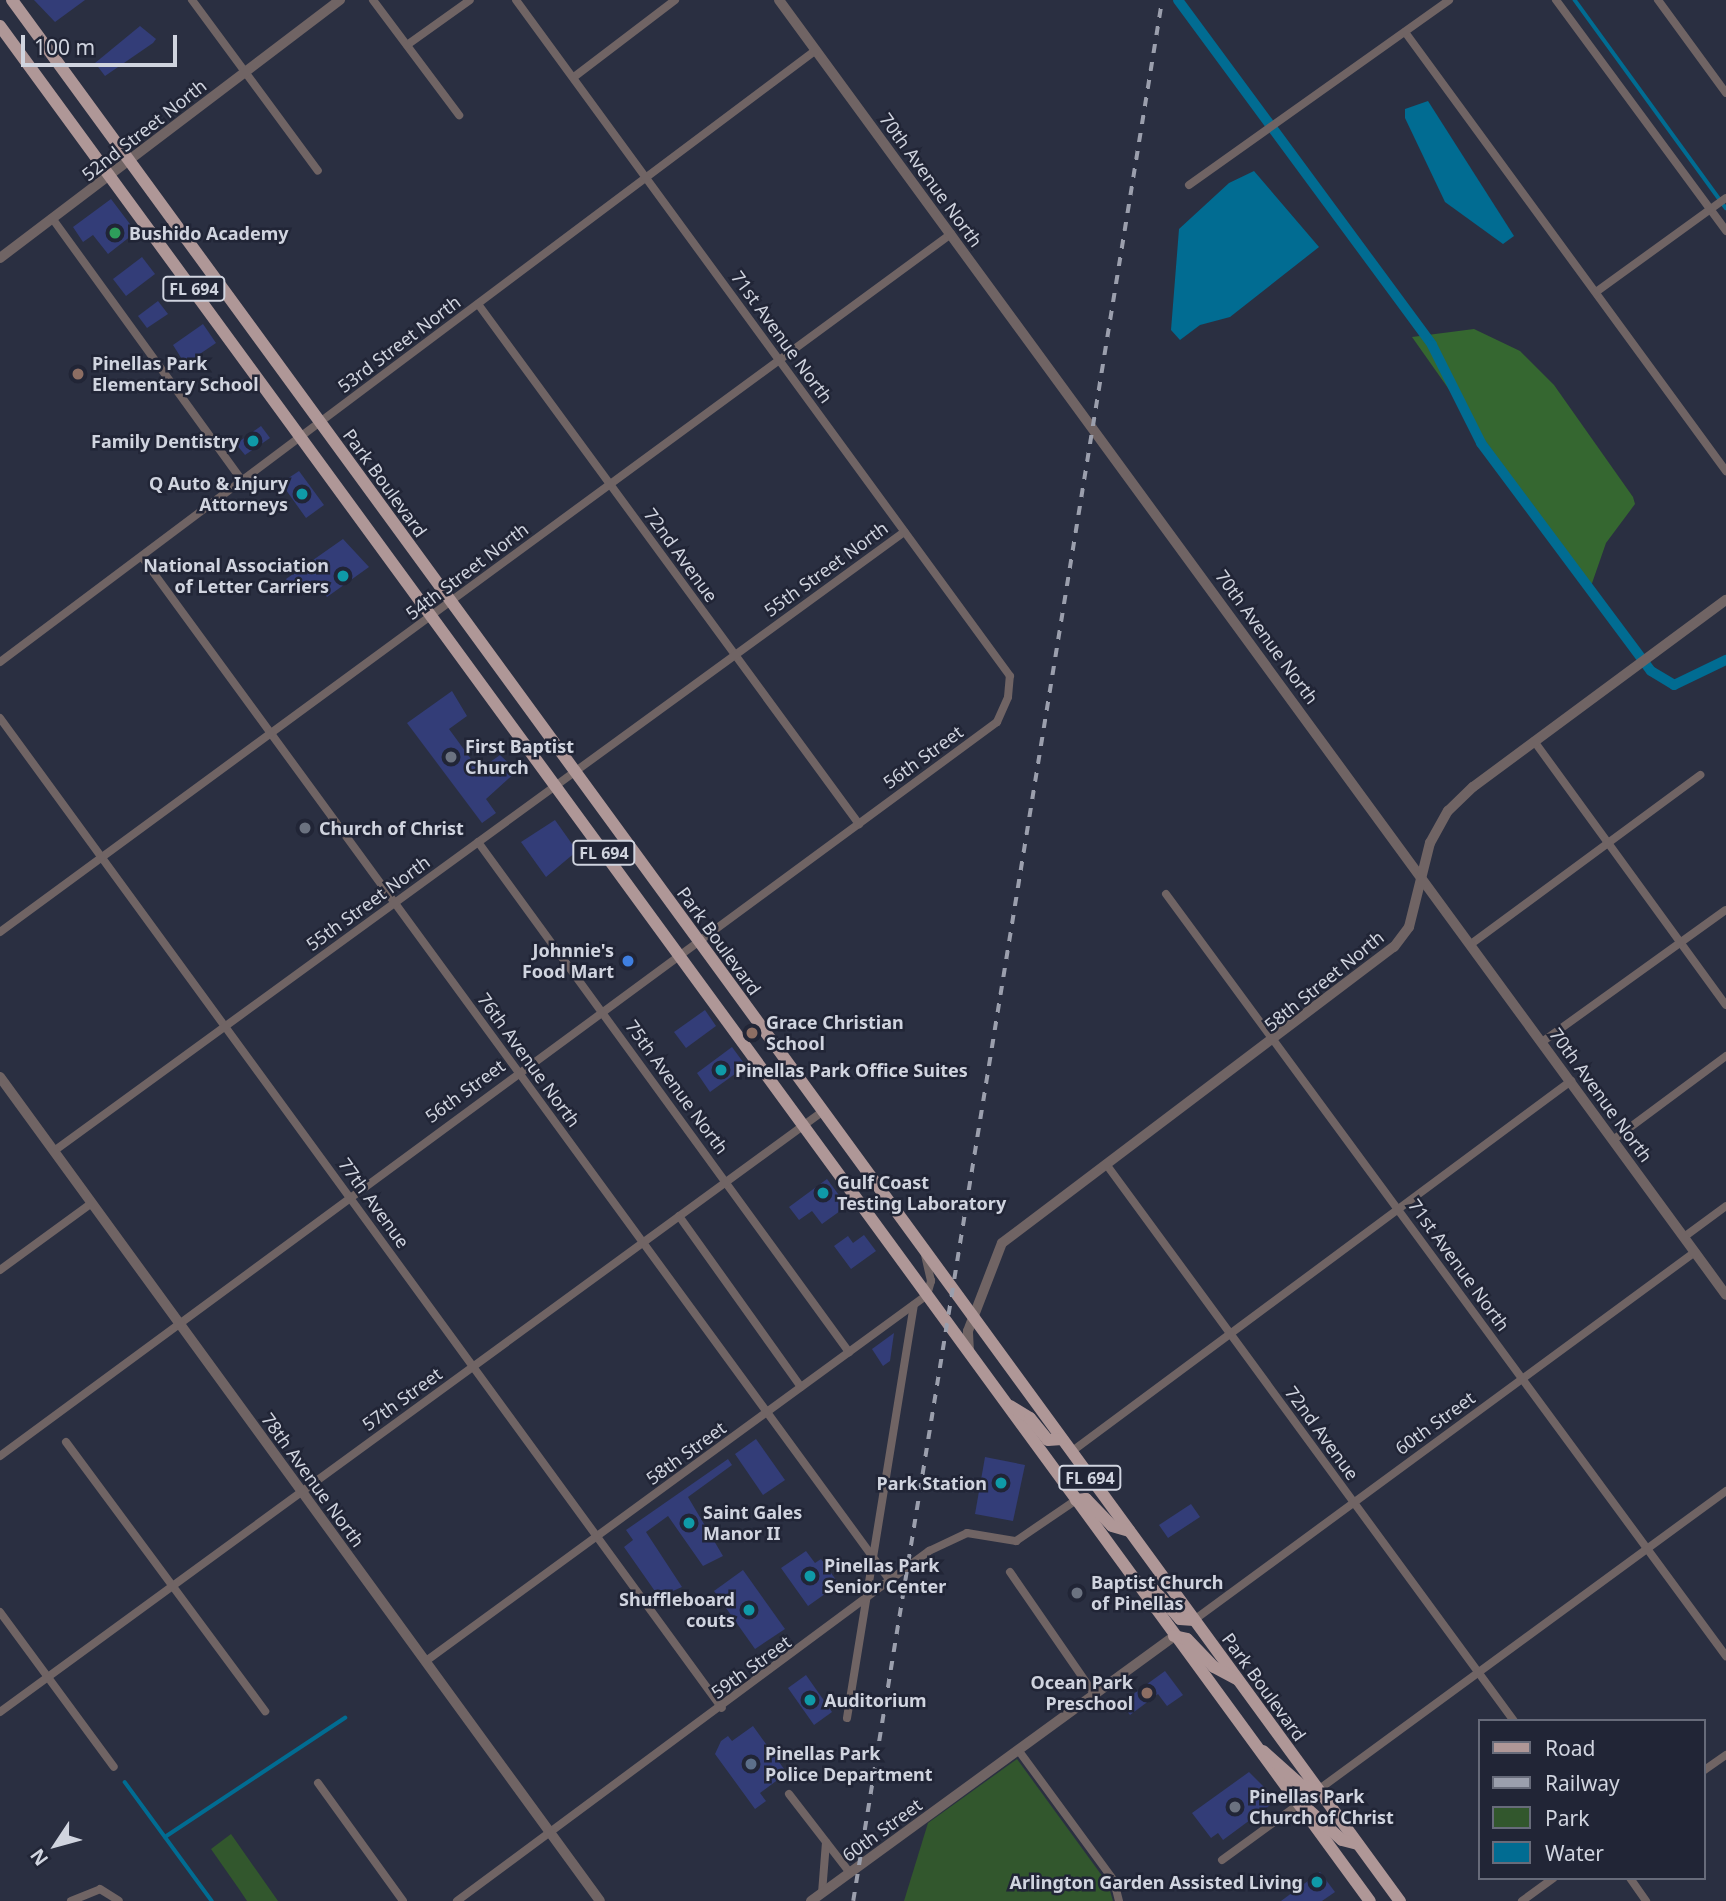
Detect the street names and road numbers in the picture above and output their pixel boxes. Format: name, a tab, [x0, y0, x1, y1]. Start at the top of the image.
street label: 52nd Street North	[77, 75, 211, 185]
street label: 70th Avenue North	[875, 109, 987, 251]
street label: 71st Avenue North	[727, 267, 837, 407]
road number: FL 694	[161, 276, 227, 302]
street label: 53rd Street North	[333, 291, 465, 397]
street label: Park Boulevard	[339, 425, 431, 541]
street label: 72nd Avenue	[640, 504, 722, 606]
street label: 55th Street North	[760, 517, 892, 621]
street label: 54th Street North	[402, 518, 532, 624]
street label: 70th Avenue North	[1211, 566, 1323, 708]
street label: 56th Street	[879, 721, 967, 793]
road number: FL 694	[571, 840, 637, 866]
street label: 55th Street North	[302, 851, 434, 955]
street label: Park Boulevard	[673, 883, 765, 999]
street label: 58th Street North	[1260, 926, 1388, 1036]
street label: 76th Avenue North	[473, 989, 585, 1131]
street label: 75th Avenue North	[621, 1016, 733, 1158]
street label: 70th Avenue North	[1545, 1024, 1657, 1166]
street label: 56th Street	[421, 1055, 509, 1127]
street label: 77th Avenue	[334, 1154, 414, 1252]
street label: 71st Avenue North	[1404, 1195, 1514, 1335]
street label: 57th Street	[358, 1363, 446, 1435]
street label: 72nd Avenue	[1281, 1382, 1363, 1484]
street label: 60th Street	[1391, 1387, 1479, 1459]
street label: 78th Avenue North	[257, 1409, 369, 1551]
street label: 58th Street	[642, 1417, 730, 1489]
road number: FL 694	[1057, 1466, 1123, 1490]
street label: Park Boulevard	[1218, 1629, 1310, 1745]
street label: 59th Street	[707, 1631, 795, 1703]
street label: 60th Street	[838, 1794, 926, 1866]

